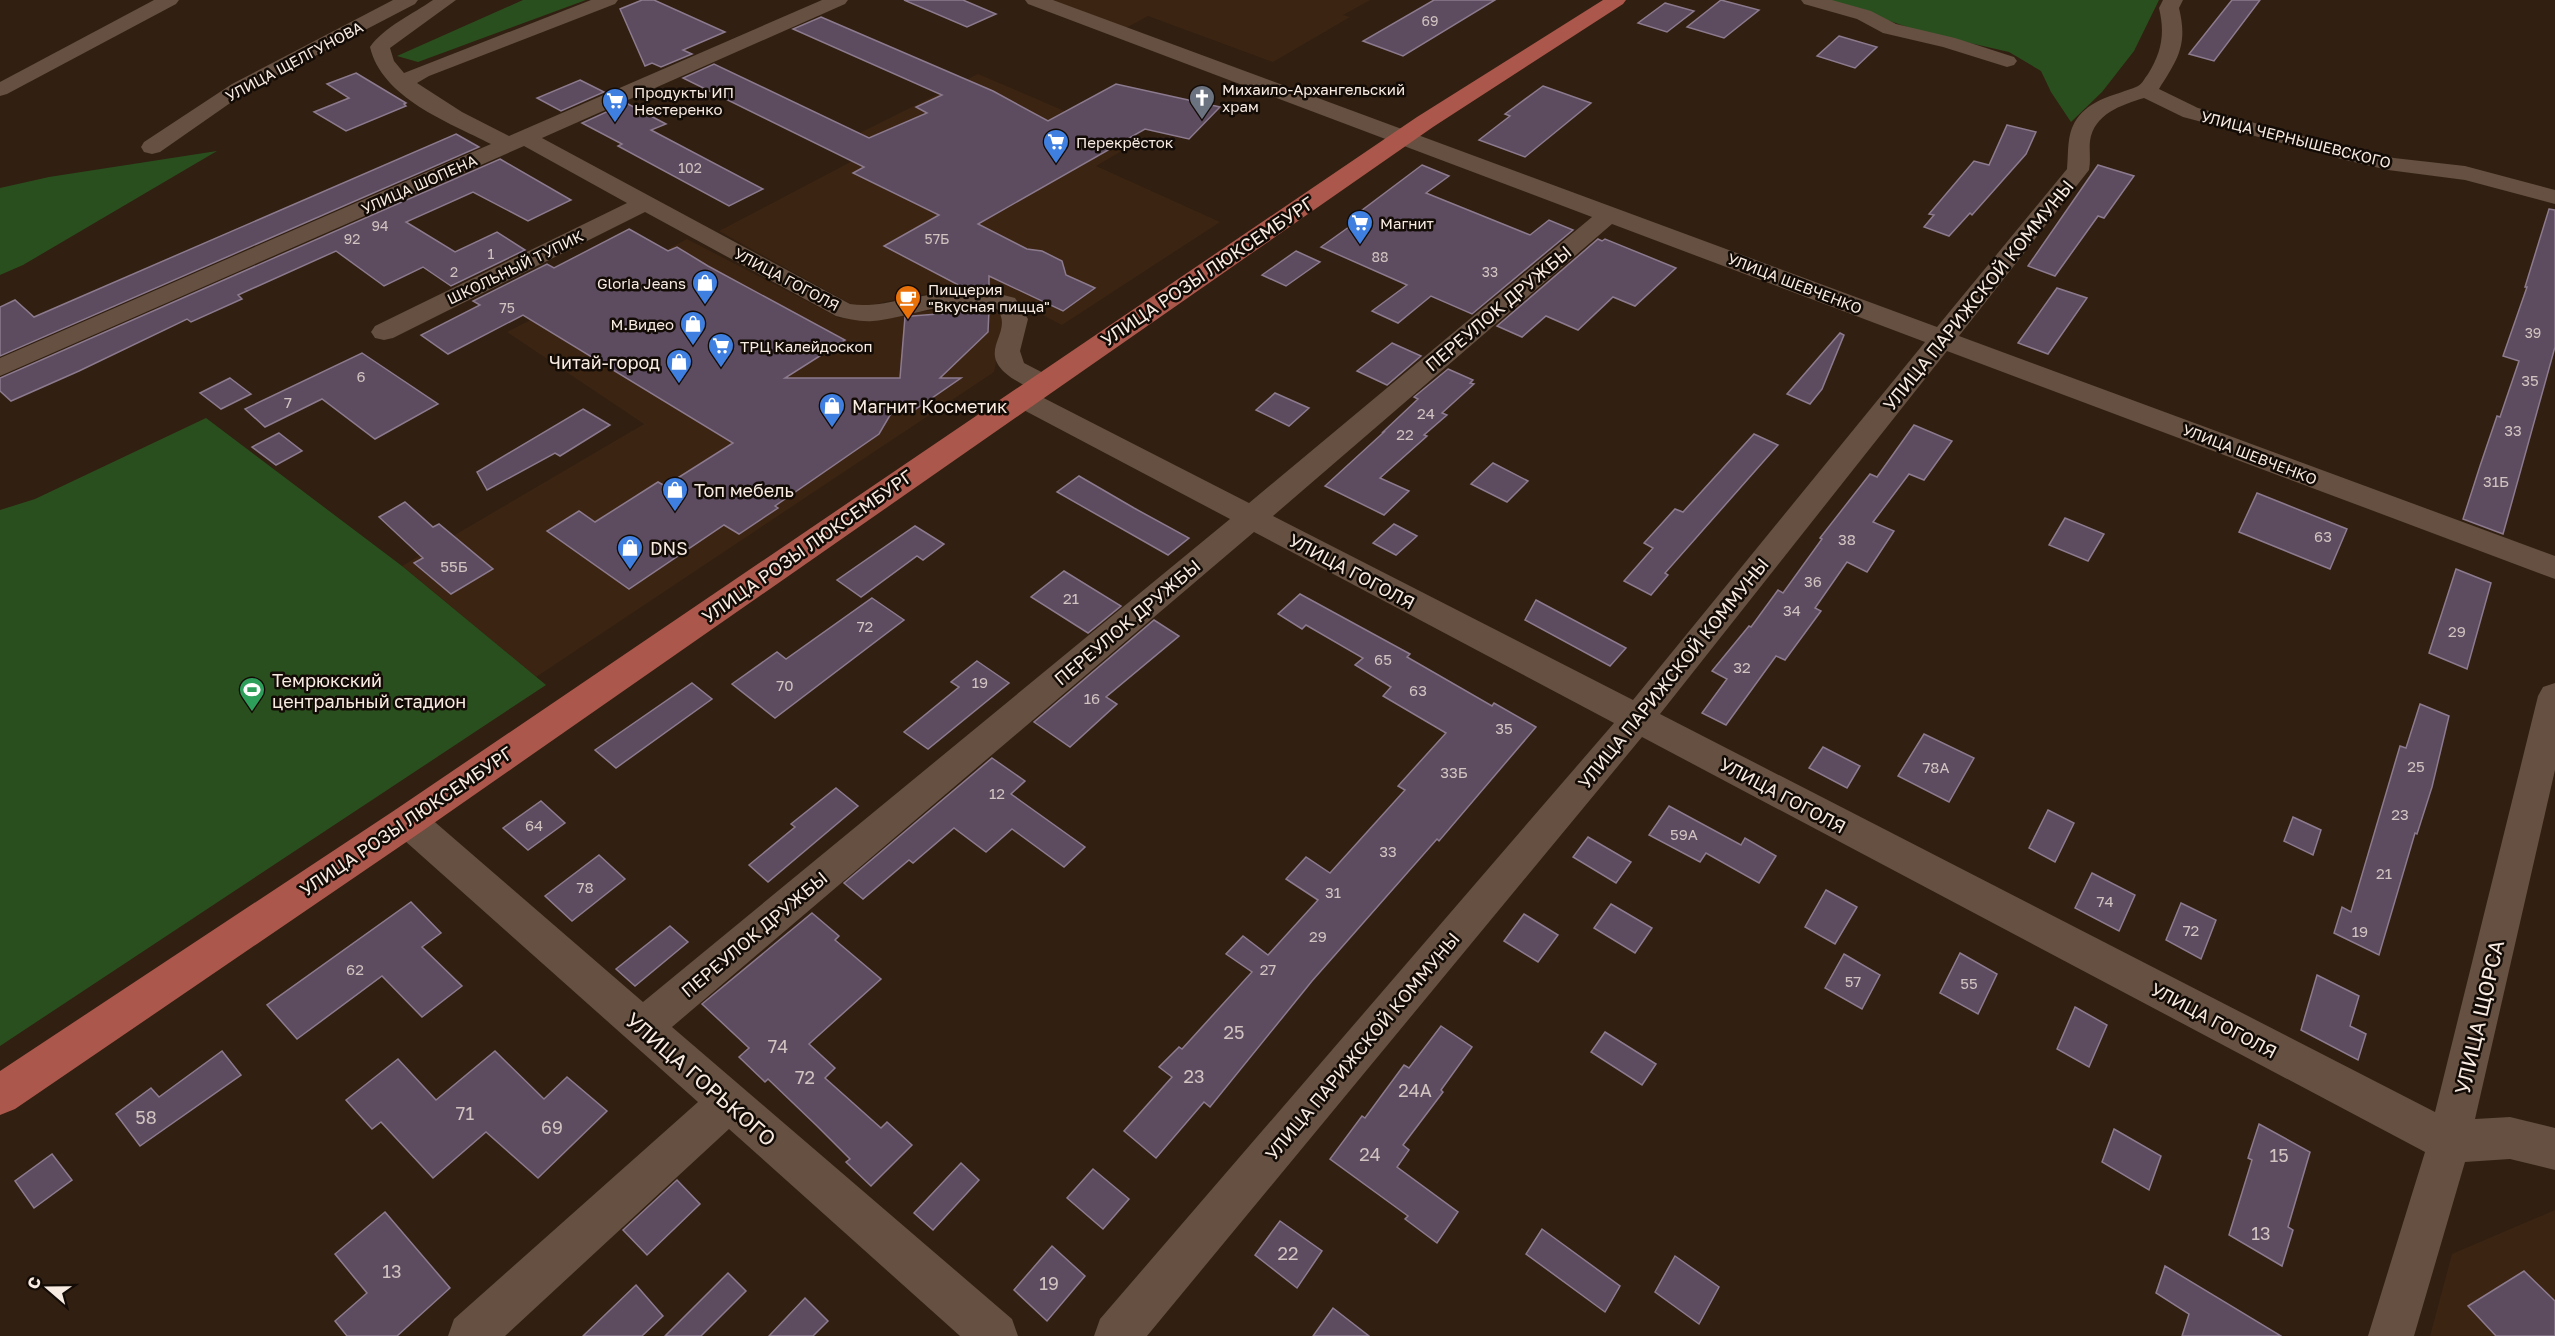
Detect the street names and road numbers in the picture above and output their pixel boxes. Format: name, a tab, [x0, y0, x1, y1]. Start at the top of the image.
street label: УЛИЦА ЩЕЛГУНОВА	[222, 17, 366, 105]
street label: УЛИЦА ЧЕРНЫШЕВСКОГО	[2199, 107, 2393, 171]
street label: УЛИЦА ШОПЕНА	[358, 150, 480, 218]
street label: УЛИЦА ПАРИЖСКОЙ КОММУНЫ	[1878, 175, 2078, 415]
street label: УЛИЦА РОЗЫ ЛЮКСЕМБУРГ	[1096, 191, 1318, 351]
street label: ШКОЛЬНЫЙ ТУПИК	[444, 226, 586, 308]
street label: ПЕРЕУЛОК ДРУЖБЫ	[1420, 240, 1576, 376]
street label: УЛИЦА ГОГОЛЯ	[731, 244, 843, 314]
street label: УЛИЦА ШЕВЧЕНКО	[1725, 249, 1865, 317]
street label: УЛИЦА ШЕВЧЕНКО	[2180, 420, 2320, 488]
street label: УЛИЦА РОЗЫ ЛЮКСЕМБУРГ	[697, 465, 917, 627]
street label: УЛИЦА ГОГОЛЯ	[1285, 528, 1419, 614]
street label: УЛИЦА ПАРИЖСКОЙ КОММУНЫ	[1573, 553, 1773, 793]
street label: ПЕРЕУЛОК ДРУЖБЫ	[1049, 554, 1205, 690]
street label: УЛИЦА РОЗЫ ЛЮКСЕМБУРГ	[295, 741, 517, 901]
street label: УЛИЦА ГОГОЛЯ	[1716, 752, 1850, 838]
street label: ПЕРЕУЛОК ДРУЖБЫ	[676, 866, 832, 1002]
street label: УЛИЦА ПАРИЖСКОЙ КОММУНЫ	[1260, 928, 1464, 1164]
street label: УЛИЦА ЩОРСА	[2449, 937, 2509, 1097]
street label: УЛИЦА ГОГОЛЯ	[2147, 977, 2281, 1063]
street label: УЛИЦА ГОРЬКОГО	[620, 1007, 782, 1151]

